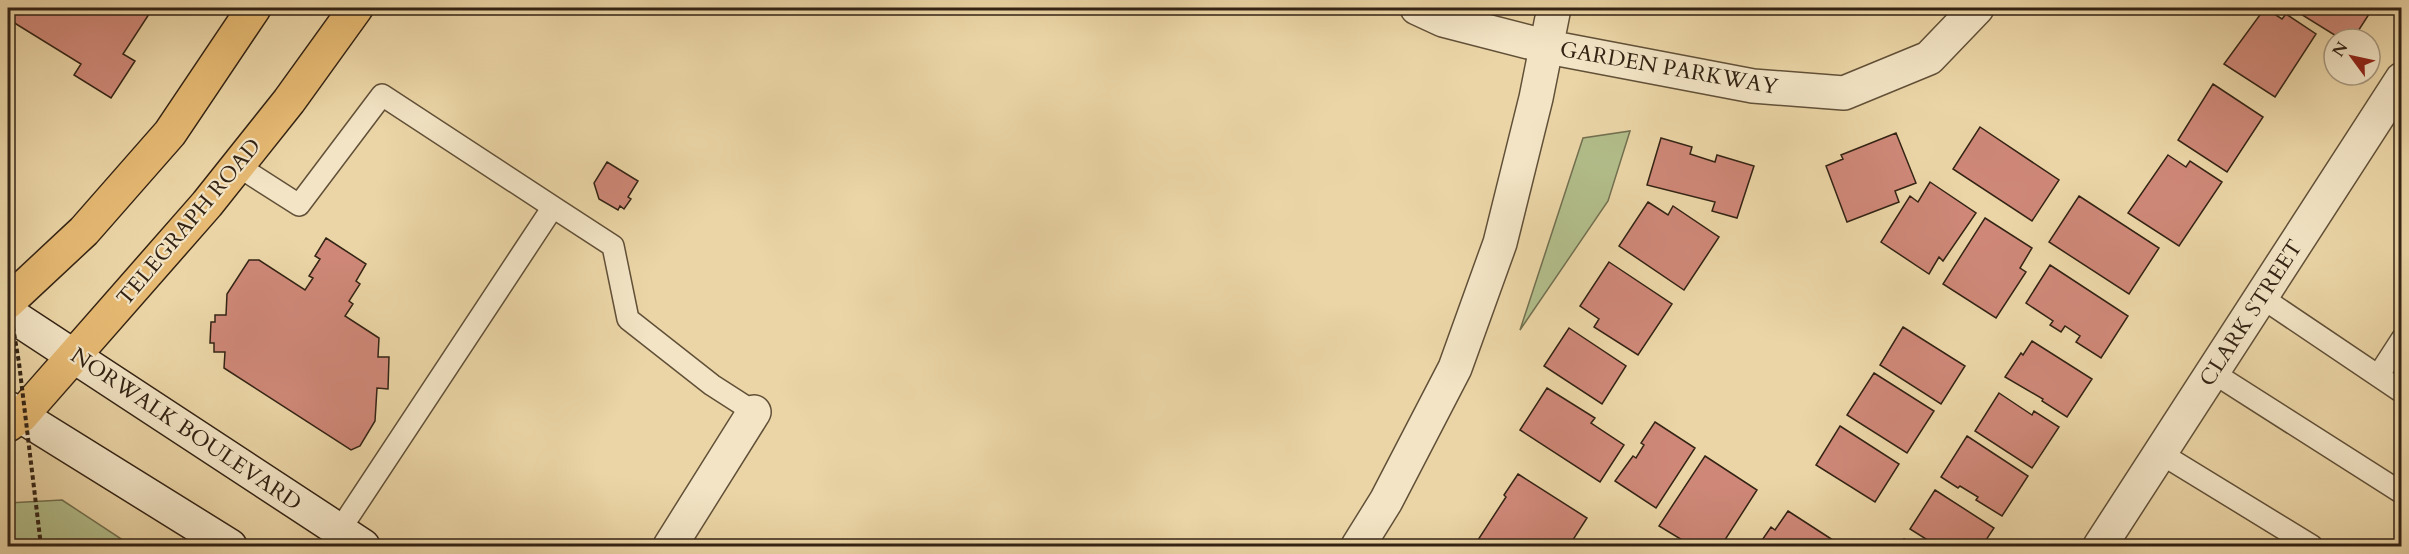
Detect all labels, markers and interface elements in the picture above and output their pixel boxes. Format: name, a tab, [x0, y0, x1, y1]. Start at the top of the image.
north arrow	[2322, 27, 2382, 87]
street label: GARDEN PARKWAY	[1558, 34, 1781, 102]
text: N	[2327, 37, 2353, 61]
street label: TELEGRAPH ROAD	[110, 132, 268, 312]
street label: CLARK STREET	[2192, 234, 2310, 392]
street label: NORWALK BOULEVARD	[65, 340, 307, 518]

